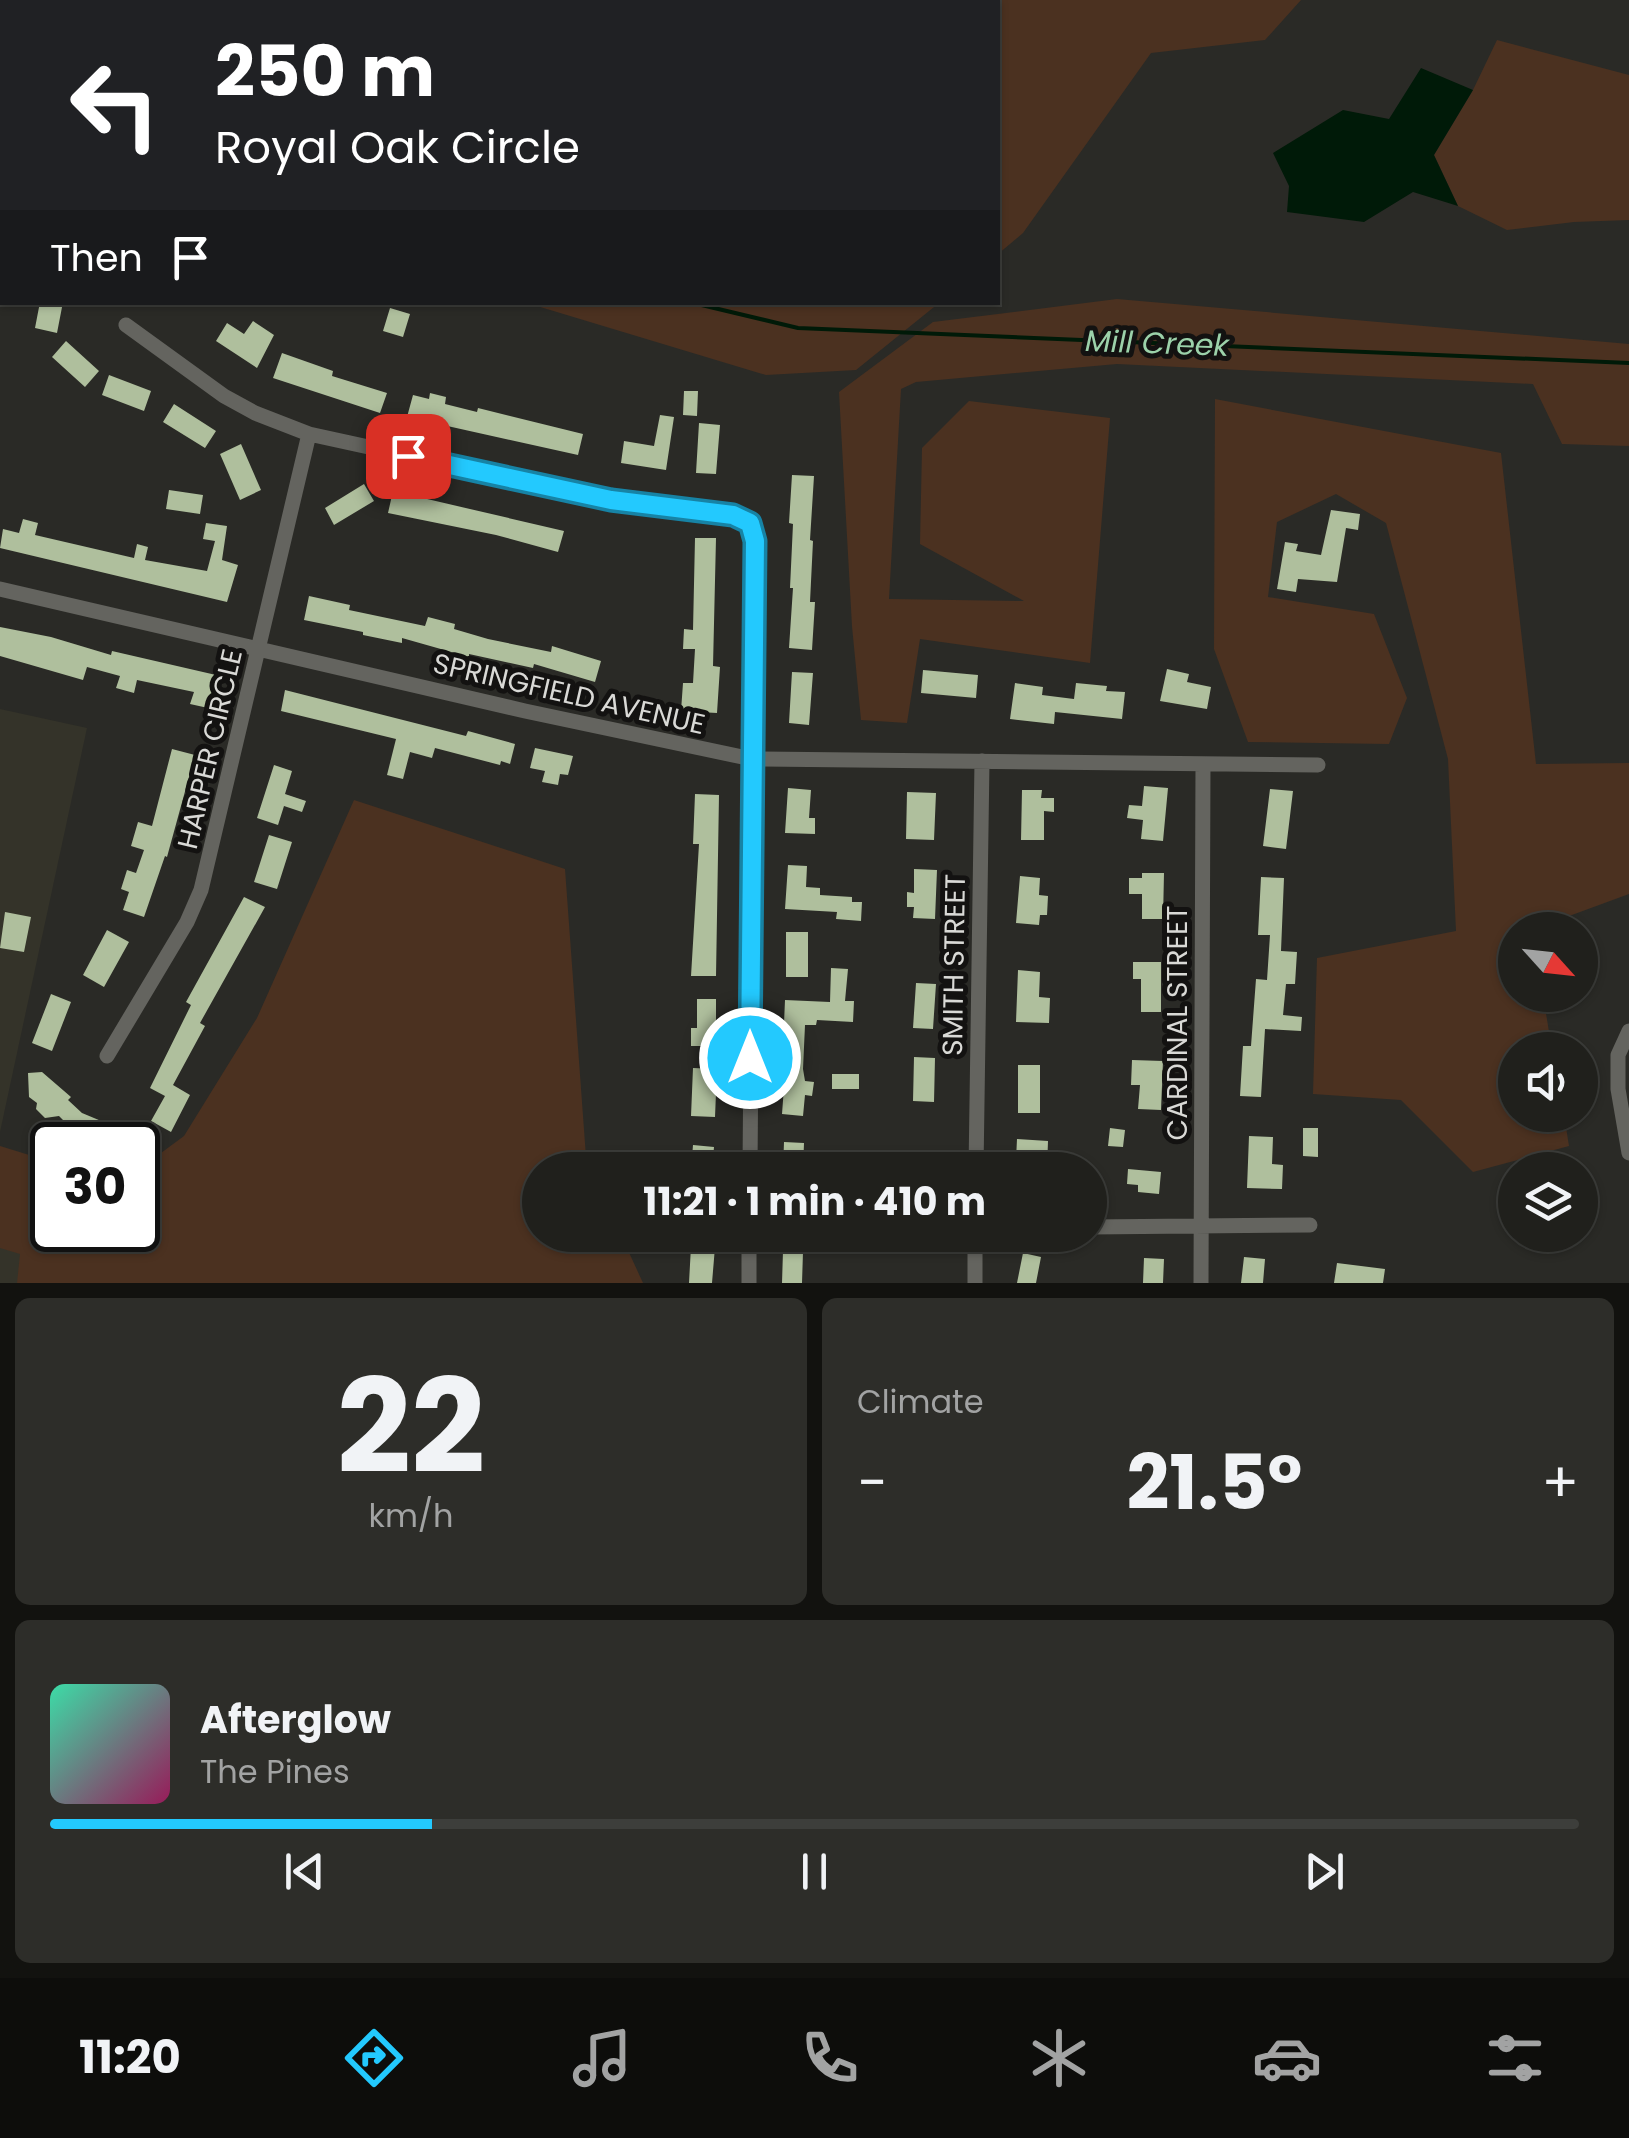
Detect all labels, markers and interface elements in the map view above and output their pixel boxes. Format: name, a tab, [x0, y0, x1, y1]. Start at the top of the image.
text: 250 m	[215, 22, 435, 121]
icon: left	[50, 40, 180, 170]
text: Royal Oak Circle	[215, 116, 580, 179]
icon: arrive	[163, 230, 218, 285]
text: Then	[50, 231, 143, 284]
water label: Mill Creek	[1084, 319, 1231, 367]
pin	[366, 414, 451, 499]
icon: arrive	[381, 429, 436, 484]
street label: SPRINGFIELD AVENUE	[429, 644, 709, 744]
street label: HARPER CIRCLE	[168, 645, 252, 853]
street label: SMITH STREET	[933, 874, 975, 1056]
street label: CARDINAL STREET	[1158, 906, 1197, 1140]
north arrow	[1498, 912, 1598, 1012]
map controls	[1498, 912, 1598, 1252]
position arrow	[698, 1006, 802, 1110]
button: sound	[1498, 1032, 1598, 1132]
speed limit sign: 30	[30, 1122, 160, 1252]
button: layers	[1498, 1152, 1598, 1252]
text: 11:21 · 1 min · 410 m	[643, 1175, 986, 1228]
text: 22	[337, 1335, 485, 1518]
text: Climate	[857, 1379, 984, 1424]
text: 21.5°	[1127, 1430, 1302, 1535]
text: −	[857, 1444, 887, 1521]
text: +	[1541, 1444, 1579, 1521]
text: km/h	[368, 1493, 454, 1538]
text: Afterglow	[200, 1693, 391, 1746]
text: The Pines	[200, 1749, 350, 1794]
icon: previous	[277, 1844, 332, 1899]
icon: pause	[787, 1844, 842, 1899]
icon: next	[1297, 1844, 1352, 1899]
icon: directions	[339, 2023, 409, 2093]
icon: music	[567, 2023, 637, 2093]
icon: phone	[795, 2023, 865, 2093]
icon: climate	[1024, 2023, 1094, 2093]
icon: car	[1252, 2023, 1322, 2093]
icon: filters	[1480, 2023, 1550, 2093]
text: 11:20	[79, 2026, 181, 2089]

